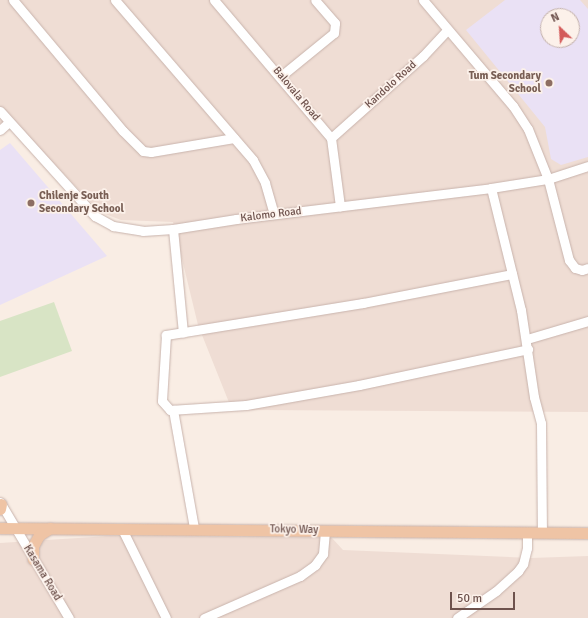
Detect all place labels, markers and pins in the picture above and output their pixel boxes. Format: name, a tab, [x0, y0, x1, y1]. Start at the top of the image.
place label: Tum Secondary School	[469, 70, 541, 96]
marker: Tum Secondary School	[544, 78, 554, 88]
place label: Chilenje South Secondary School	[39, 190, 124, 216]
marker: Chilenje South Secondary School	[26, 198, 36, 208]

